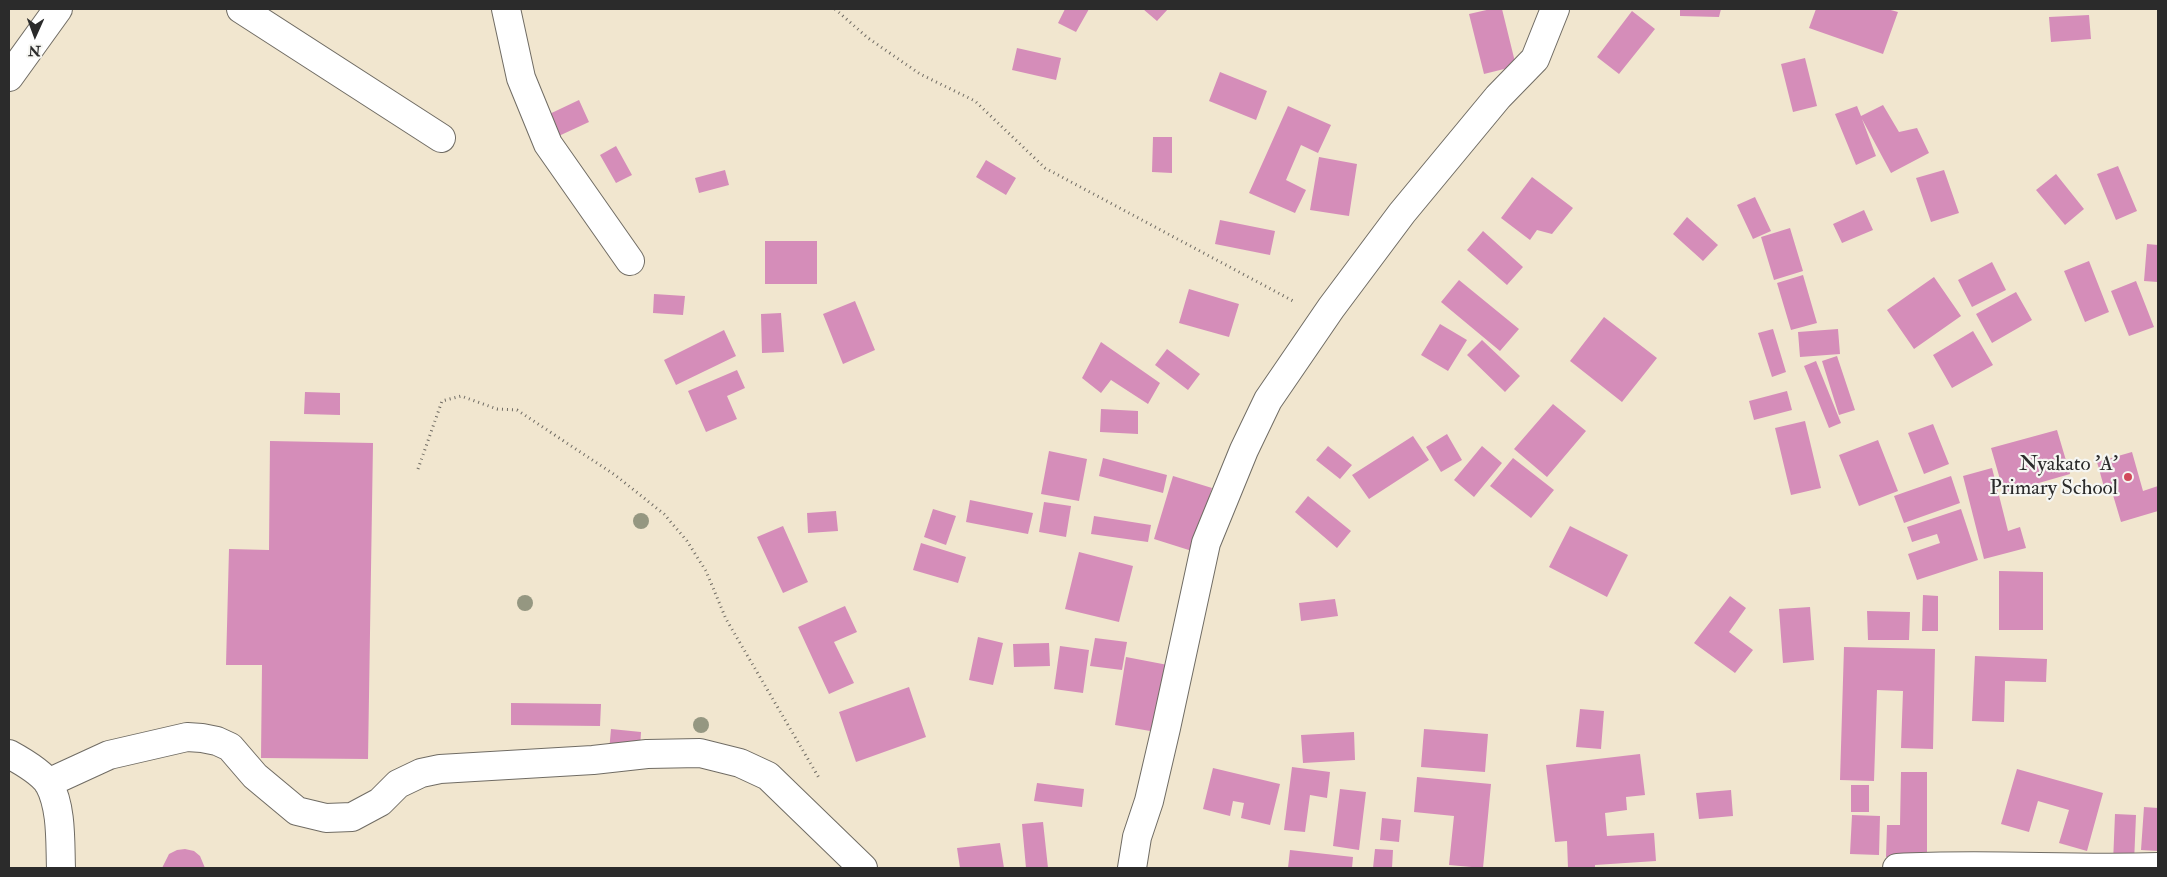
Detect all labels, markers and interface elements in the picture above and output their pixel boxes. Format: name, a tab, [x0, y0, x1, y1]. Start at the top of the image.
north arrow	[10, 10, 60, 60]
text: N	[28, 42, 41, 59]
place label: Nyakato 'A' Primary School	[1989, 452, 2118, 502]
marker: Nyakato 'A' Primary School	[2122, 471, 2134, 483]

